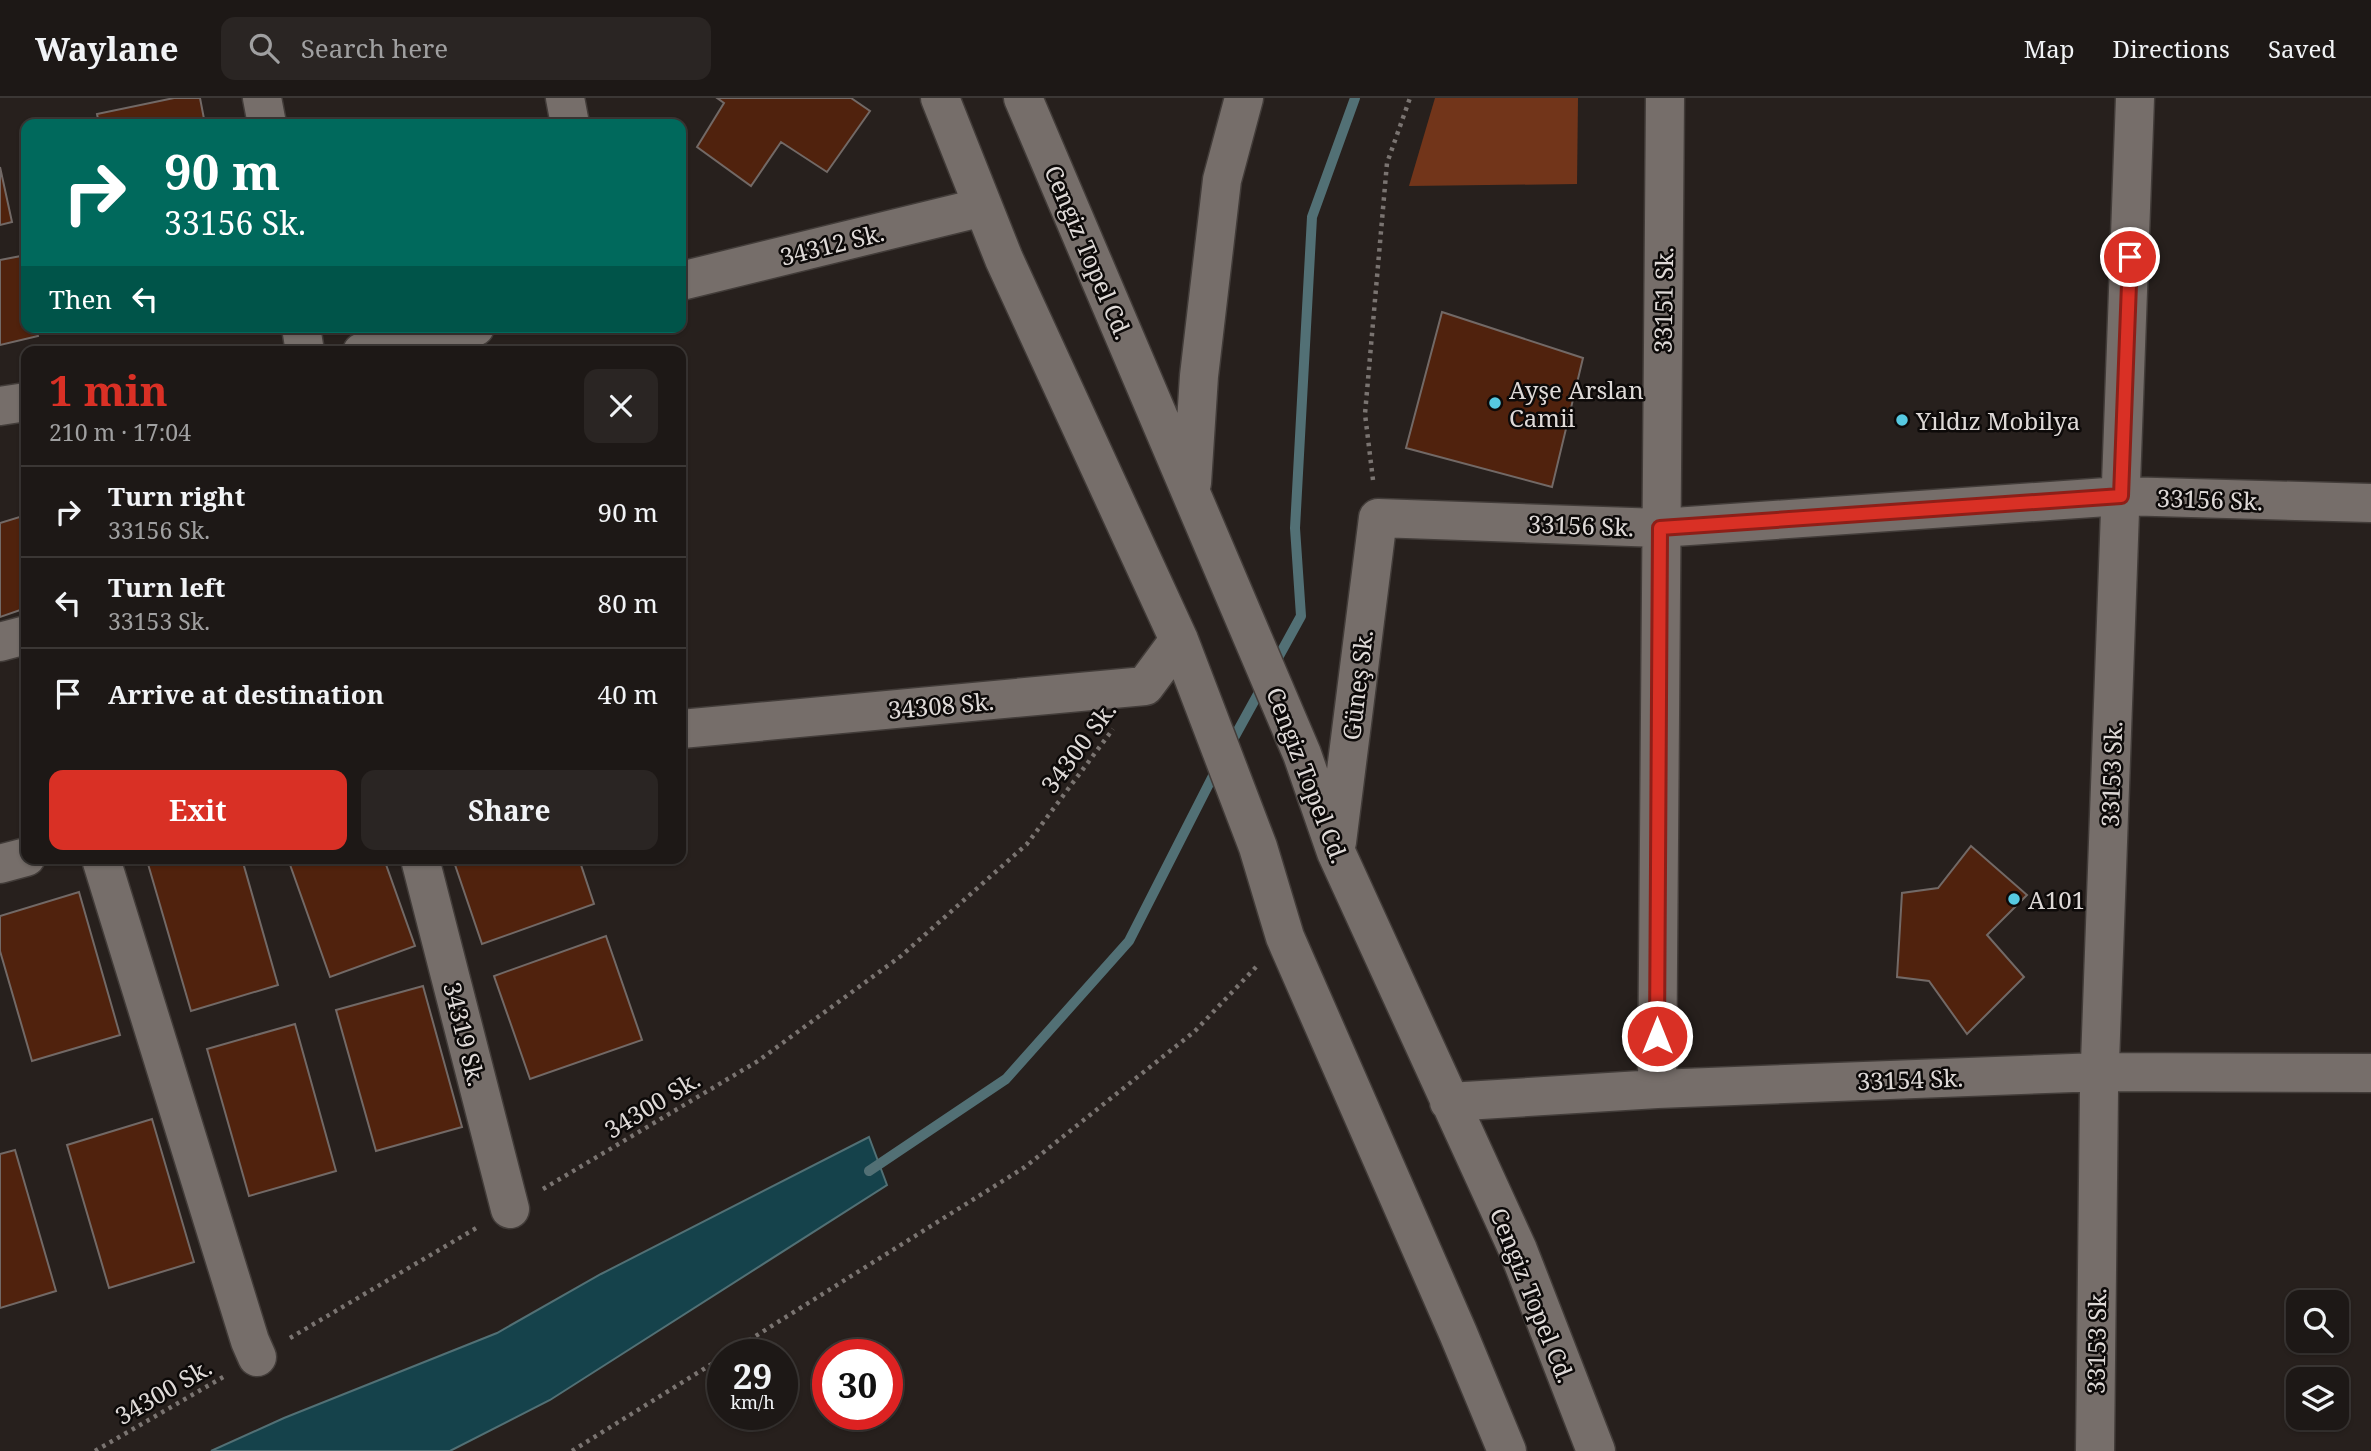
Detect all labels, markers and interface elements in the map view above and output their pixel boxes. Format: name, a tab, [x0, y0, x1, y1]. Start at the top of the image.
search box	[221, 17, 711, 80]
text: Waylane	[35, 26, 179, 71]
icon: search	[245, 29, 283, 67]
text: Search here	[301, 30, 448, 66]
text: Map	[2024, 32, 2075, 65]
text: Directions	[2113, 32, 2230, 65]
text: Saved	[2268, 32, 2336, 65]
text: 90 m	[164, 138, 280, 204]
icon: right	[49, 147, 140, 238]
street label: Cengiz Topel Cd.	[1037, 160, 1141, 344]
text: 33156 Sk.	[164, 201, 306, 244]
street label: 34312 Sk.	[776, 215, 888, 273]
pin	[2100, 227, 2160, 287]
icon: arrive	[2111, 238, 2149, 276]
street label: 33151 Sk.	[1646, 247, 1680, 353]
icon: left	[126, 280, 164, 318]
text: Then	[49, 281, 112, 317]
text: 1 min	[49, 361, 168, 418]
button: close	[584, 369, 658, 443]
place label: Ayşe Arslan Camii	[1509, 373, 1644, 434]
marker: Ayşe Arslan Camii	[1487, 395, 1503, 411]
place label: Yıldız Mobilya	[1915, 404, 2080, 437]
marker: Yıldız Mobilya	[1894, 412, 1910, 428]
text: 210 m · 17:04	[49, 416, 191, 448]
text: Turn right	[108, 478, 245, 514]
street label: 33156 Sk.	[2156, 481, 2264, 517]
icon: right	[49, 493, 87, 531]
text: 90 m	[598, 494, 658, 530]
street label: 33156 Sk.	[1527, 507, 1635, 543]
text: 33156 Sk.	[108, 514, 210, 546]
text: Turn left	[108, 569, 225, 605]
icon: left	[49, 584, 87, 622]
text: 80 m	[598, 585, 658, 621]
text: 33153 Sk.	[108, 605, 210, 637]
street label: Güneş Sk.	[1334, 628, 1380, 742]
icon: arrive	[49, 675, 87, 713]
text: Arrive at destination	[108, 676, 384, 712]
text: 40 m	[598, 676, 658, 712]
street label: Cengiz Topel Cd.	[1259, 682, 1357, 868]
street label: 34308 Sk.	[887, 684, 995, 726]
street label: 34300 Sk.	[1033, 695, 1123, 799]
street label: 33153 Sk.	[2093, 720, 2129, 828]
button: Exit	[49, 770, 347, 850]
button: Share	[361, 770, 658, 850]
place label: A101	[2028, 883, 2085, 916]
marker: A101	[2006, 891, 2022, 907]
street label: 34319 Sk.	[436, 978, 494, 1090]
position arrow	[1620, 999, 1694, 1073]
street label: 33154 Sk.	[1856, 1061, 1964, 1097]
street label: 34300 Sk.	[598, 1062, 706, 1146]
street label: Cengiz Topel Cd.	[1483, 1202, 1583, 1388]
street label: 33153 Sk.	[2079, 1288, 2113, 1394]
map controls	[2286, 1290, 2349, 1430]
button: search	[2286, 1290, 2349, 1353]
speed limit sign: 30	[812, 1339, 903, 1430]
street label: 34300 Sk.	[109, 1350, 217, 1432]
text: 29	[733, 1352, 772, 1399]
button: layers	[2286, 1367, 2349, 1430]
text: km/h	[730, 1390, 775, 1414]

